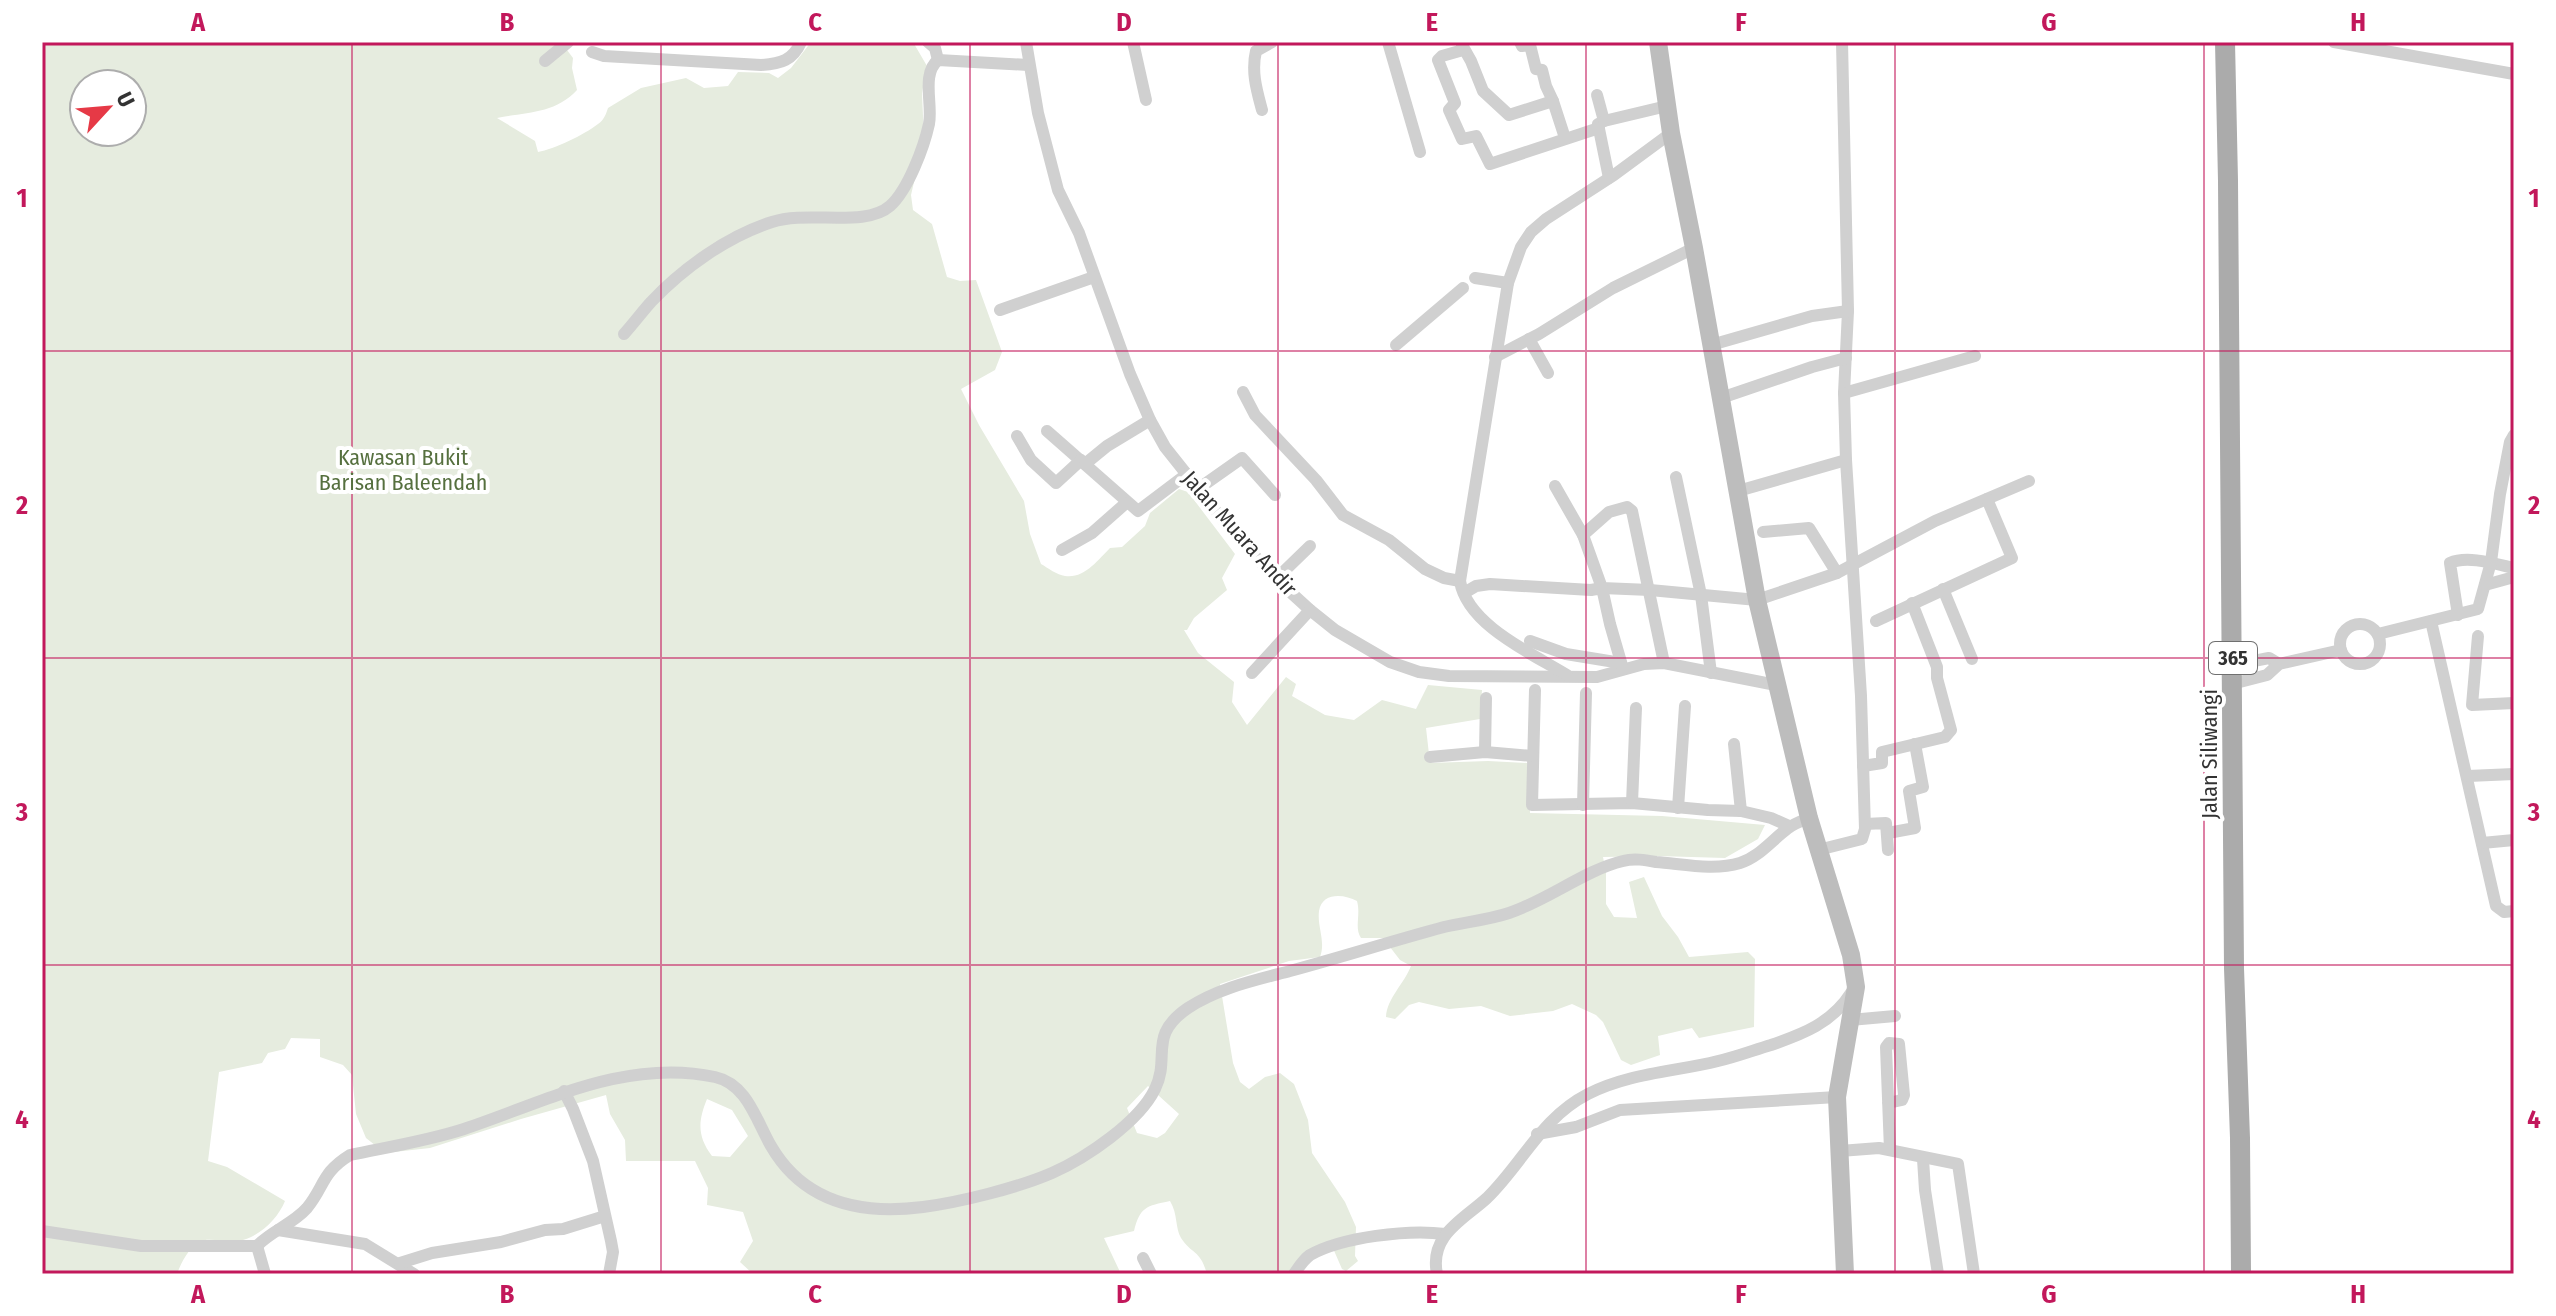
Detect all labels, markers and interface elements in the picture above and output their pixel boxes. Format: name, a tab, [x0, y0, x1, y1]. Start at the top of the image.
text: A	[190, 7, 206, 38]
text: B	[500, 7, 515, 38]
text: C	[808, 7, 822, 38]
text: D	[1116, 7, 1132, 38]
text: E	[1426, 7, 1438, 38]
text: F	[1735, 7, 1747, 38]
text: G	[2041, 7, 2057, 38]
text: H	[2350, 7, 2366, 38]
north arrow	[68, 68, 148, 148]
text: U	[111, 88, 140, 111]
text: 1	[17, 183, 28, 214]
text: 1	[2529, 183, 2540, 214]
park label: Kawasan Bukit Barisan Baleendah	[319, 444, 487, 496]
street label: Jalan Muara Andir	[1176, 465, 1303, 602]
text: 2	[15, 490, 28, 521]
text: 2	[2527, 490, 2540, 521]
road number: 365	[2209, 642, 2257, 674]
street label: Jalan Siliwangi	[2196, 689, 2223, 819]
text: 3	[15, 797, 28, 828]
text: 3	[2527, 797, 2540, 828]
text: 4	[15, 1104, 29, 1135]
text: 4	[2527, 1104, 2541, 1135]
text: A	[190, 1279, 206, 1310]
text: B	[500, 1279, 515, 1310]
text: C	[808, 1279, 822, 1310]
text: D	[1116, 1279, 1132, 1310]
text: E	[1426, 1279, 1438, 1310]
text: F	[1735, 1279, 1747, 1310]
text: G	[2041, 1279, 2057, 1310]
text: H	[2350, 1279, 2366, 1310]

